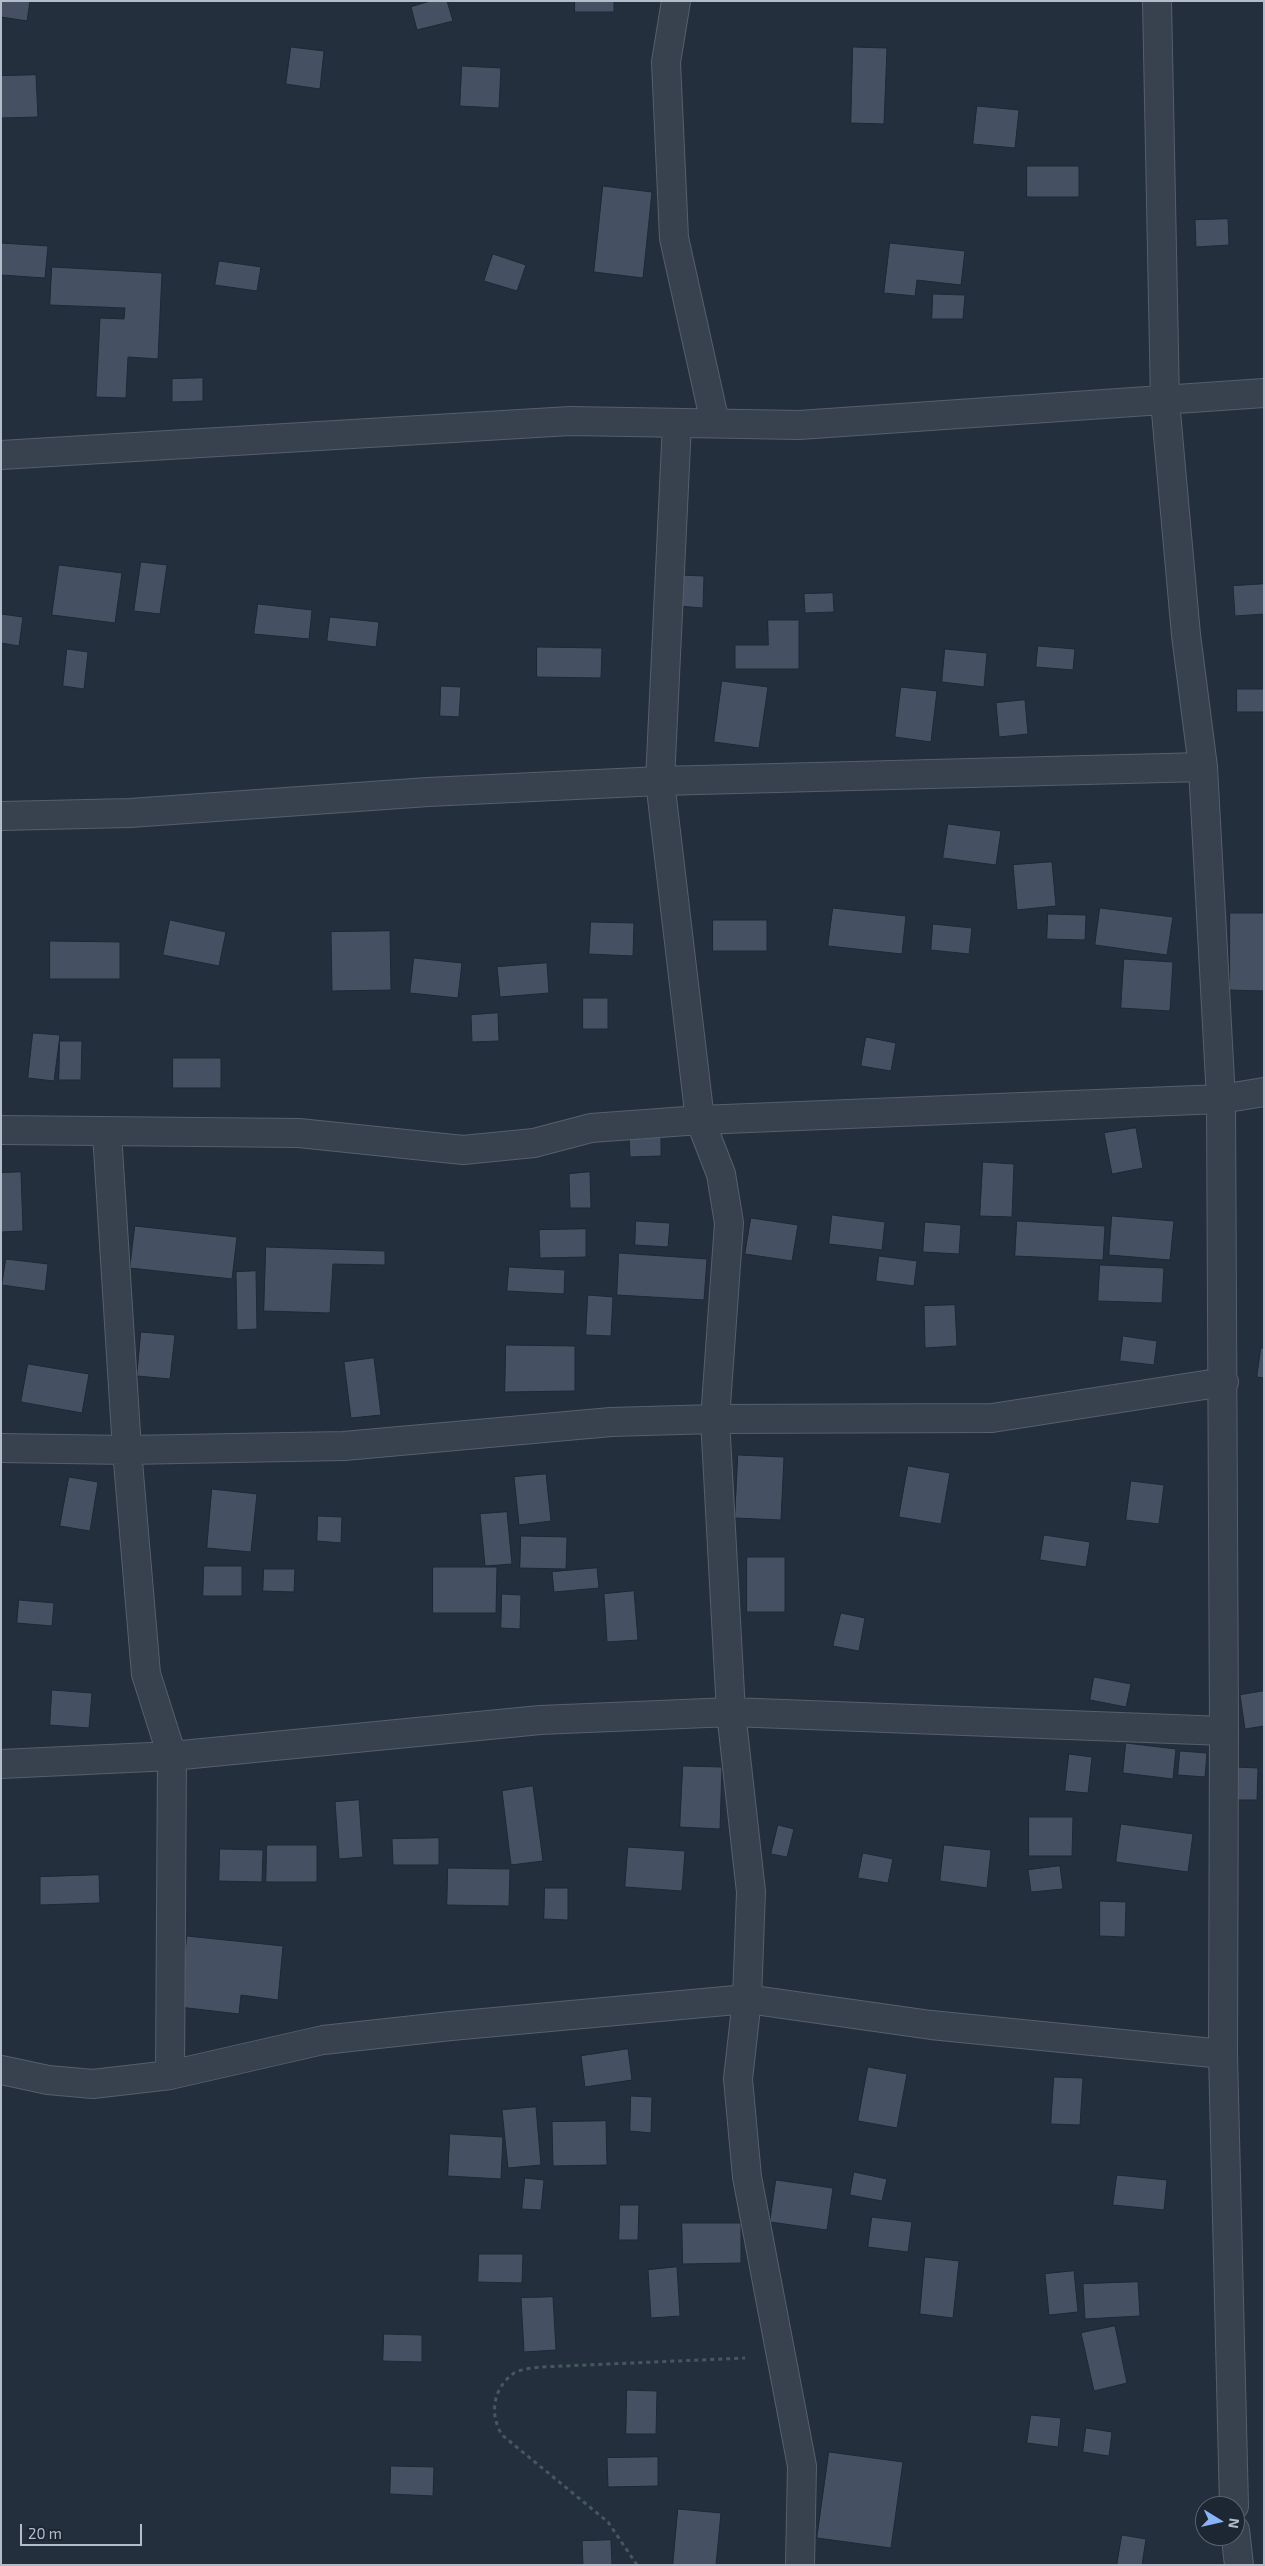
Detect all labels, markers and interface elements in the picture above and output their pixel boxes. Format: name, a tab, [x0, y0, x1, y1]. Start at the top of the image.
north arrow	[1195, 2496, 1245, 2546]
scale bar	[22, 2514, 145, 2546]
text: N	[1225, 2517, 1244, 2530]
text: 20 m	[28, 2524, 62, 2542]

